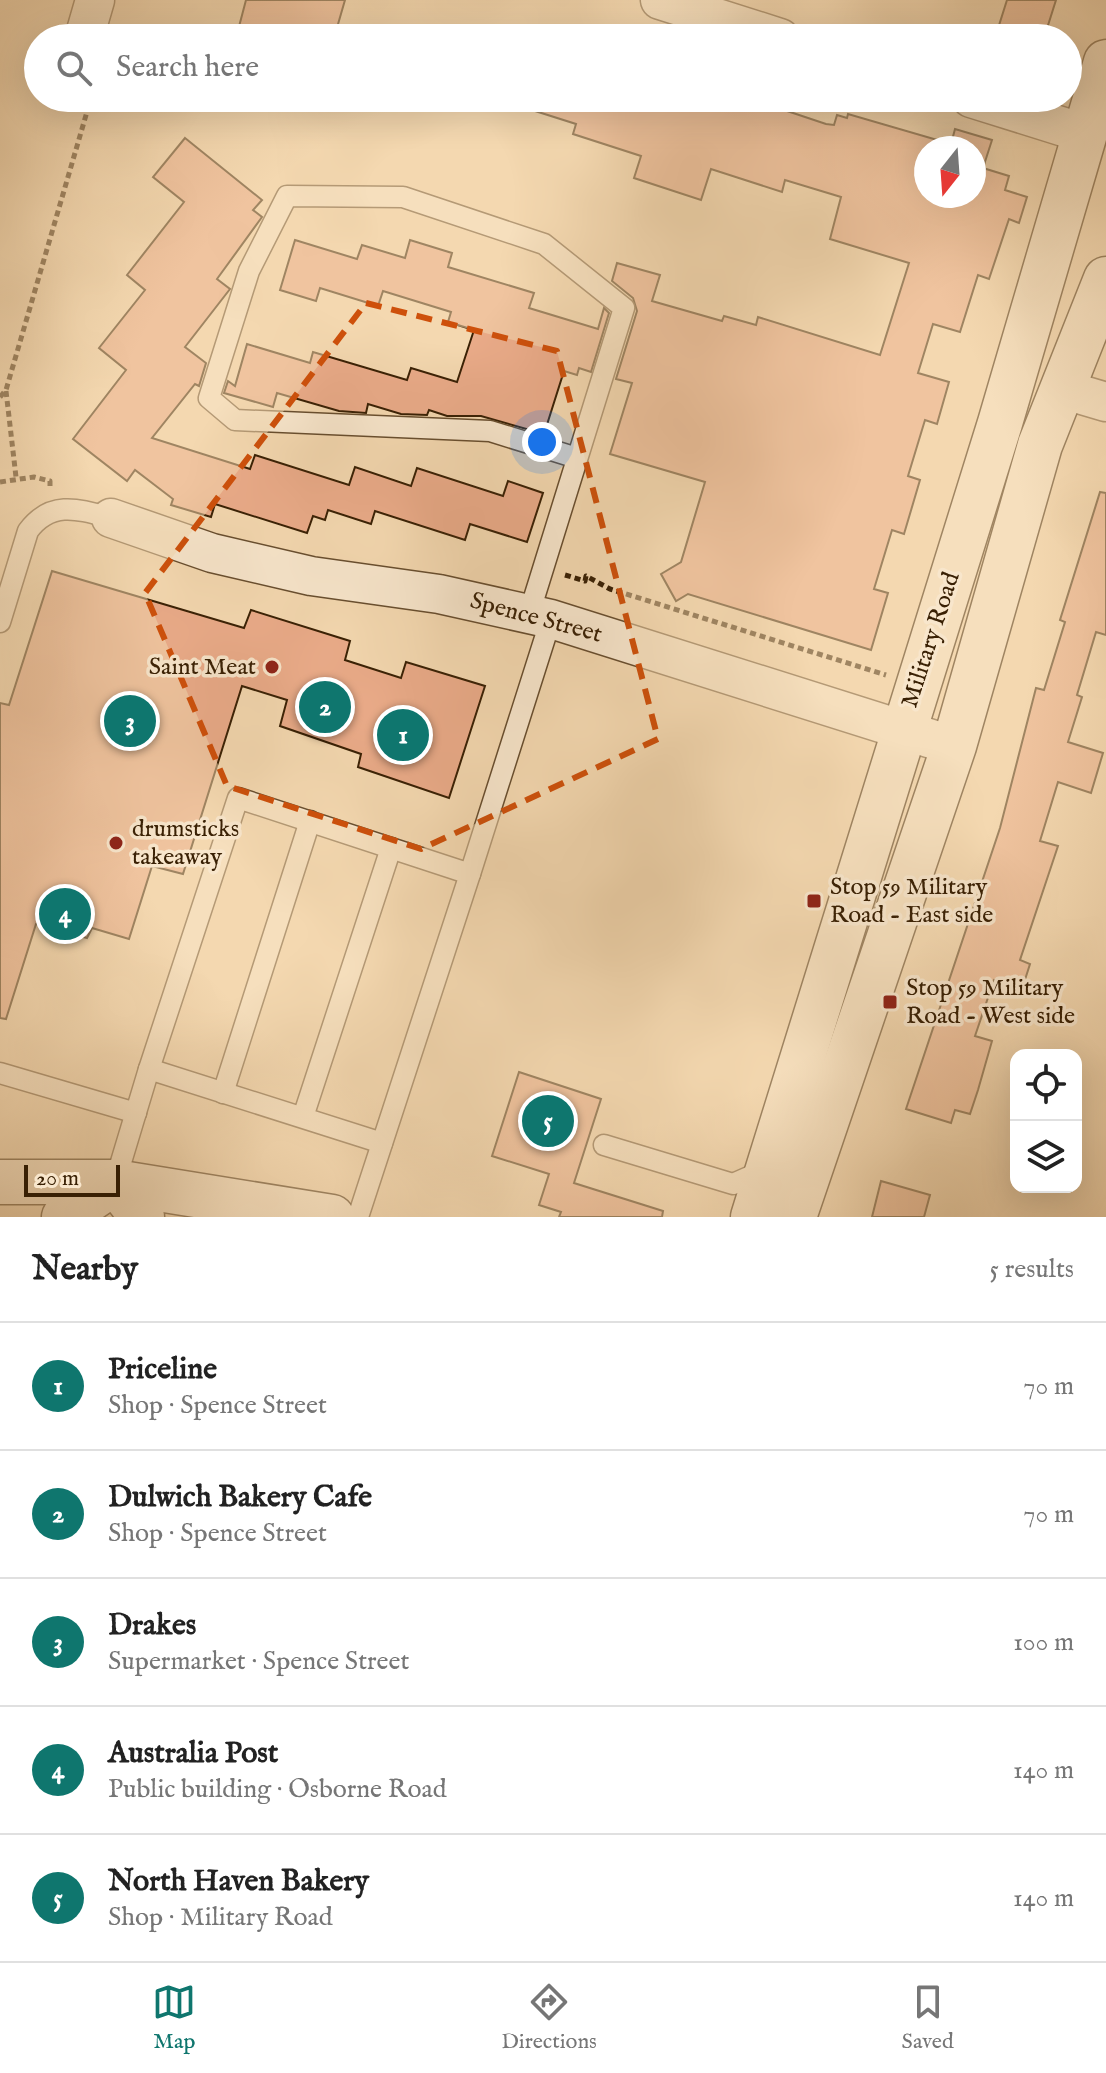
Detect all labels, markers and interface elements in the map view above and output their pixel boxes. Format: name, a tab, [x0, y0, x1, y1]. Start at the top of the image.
search box	[24, 24, 1082, 112]
icon: search	[52, 46, 96, 90]
text: Search here	[116, 49, 259, 87]
north arrow	[914, 136, 986, 208]
your location	[522, 422, 562, 462]
street label: Military Road	[895, 568, 968, 712]
street label: Spence Street	[467, 586, 605, 650]
place label: Saint Meat	[149, 652, 256, 683]
marker: Saint Meat	[263, 658, 281, 676]
pin: 2	[299, 677, 351, 737]
pin: 3	[104, 691, 156, 751]
pin: 1	[377, 705, 429, 765]
place label: drumsticks takeaway	[132, 814, 239, 873]
marker: drumsticks takeaway	[107, 834, 125, 852]
place label: Stop 59 Military Road - East side	[830, 872, 993, 931]
pin: 4	[39, 884, 91, 944]
marker: Stop 59 Military Road - East side	[805, 892, 823, 910]
place label: Stop 59 Military Road - West side	[906, 973, 1075, 1032]
marker: Stop 59 Military Road - West side	[881, 993, 899, 1011]
map controls	[1010, 1049, 1082, 1193]
button: locate	[1010, 1049, 1082, 1121]
pin: 5	[522, 1091, 574, 1151]
button: layers	[1010, 1121, 1082, 1193]
scale bar	[24, 1161, 120, 1197]
text: 20 m	[36, 1165, 79, 1193]
text: Nearby	[32, 1248, 138, 1291]
text: 5 results	[990, 1253, 1074, 1286]
text: Priceline	[108, 1351, 217, 1389]
text: 1	[53, 1370, 63, 1403]
text: 70 m	[1023, 1370, 1074, 1403]
text: Shop · Spence Street	[108, 1389, 327, 1422]
text: Dulwich Bakery Cafe	[108, 1479, 372, 1517]
text: 2	[52, 1498, 64, 1531]
text: 70 m	[1023, 1498, 1074, 1531]
text: Shop · Spence Street	[108, 1517, 327, 1550]
text: Drakes	[108, 1607, 196, 1645]
text: 3	[53, 1626, 63, 1659]
text: 100 m	[1013, 1626, 1074, 1659]
text: Supermarket · Spence Street	[108, 1645, 409, 1678]
text: Australia Post	[108, 1735, 278, 1773]
text: 4	[52, 1754, 64, 1787]
text: 140 m	[1013, 1754, 1074, 1787]
text: Public building · Osborne Road	[108, 1773, 447, 1806]
text: North Haven Bakery	[108, 1863, 369, 1901]
text: 5	[53, 1882, 63, 1915]
text: 140 m	[1013, 1882, 1074, 1915]
text: Shop · Military Road	[108, 1901, 333, 1934]
tab: Map	[152, 1980, 196, 2056]
tab: Directions	[501, 1980, 597, 2056]
tab: Saved	[902, 1980, 954, 2056]

